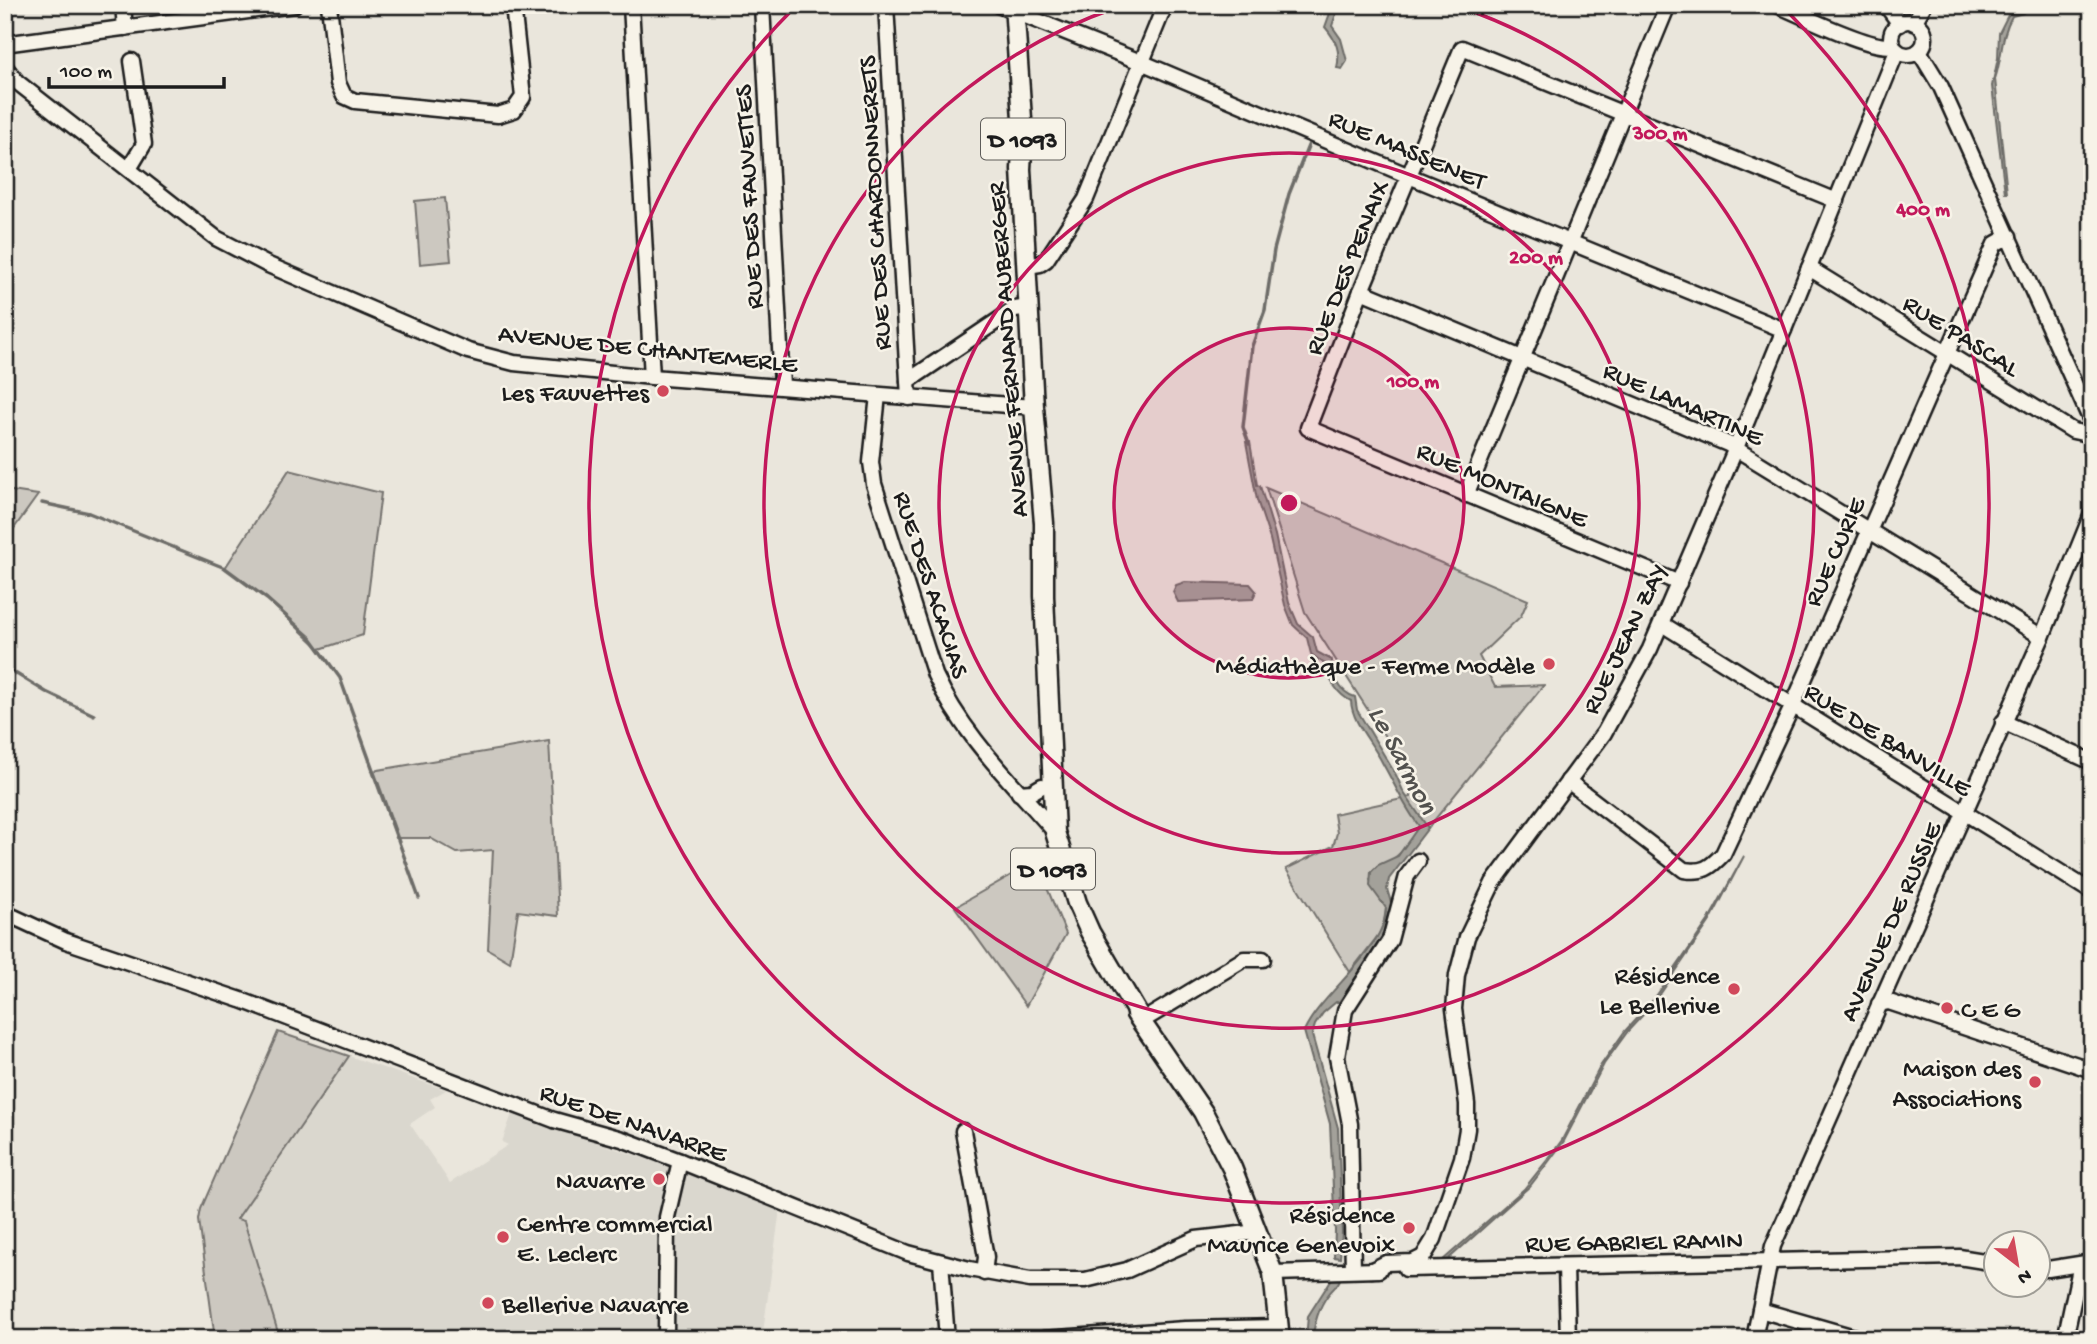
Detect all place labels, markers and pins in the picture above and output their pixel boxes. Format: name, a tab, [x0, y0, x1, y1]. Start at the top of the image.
place label: Les Fauvettes	[501, 380, 650, 411]
marker: Les Fauvettes	[655, 383, 671, 399]
centre of rings	[1277, 491, 1301, 515]
place label: Médiathèque - Ferme Modèle	[1215, 653, 1536, 684]
marker: Médiathèque - Ferme Modèle	[1541, 656, 1557, 672]
place label: Résidence Le Bellerive	[1600, 963, 1721, 1024]
marker: Résidence Le Bellerive	[1726, 981, 1742, 997]
place label: C E G	[1961, 997, 2022, 1028]
marker: C E G	[1939, 1000, 1955, 1016]
place label: Maison des Associations	[1892, 1056, 2022, 1117]
marker: Maison des Associations	[2027, 1074, 2043, 1090]
place label: Navarre	[556, 1168, 646, 1199]
marker: Navarre	[651, 1171, 667, 1187]
place label: Résidence Maurice Genevoix	[1207, 1202, 1396, 1263]
place label: Centre commercial E. Leclerc	[517, 1211, 713, 1272]
marker: Résidence Maurice Genevoix	[1401, 1220, 1417, 1236]
marker: Centre commercial E. Leclerc	[495, 1229, 511, 1245]
place label: Bellerive Navarre	[501, 1292, 689, 1323]
marker: Bellerive Navarre	[480, 1295, 496, 1311]

